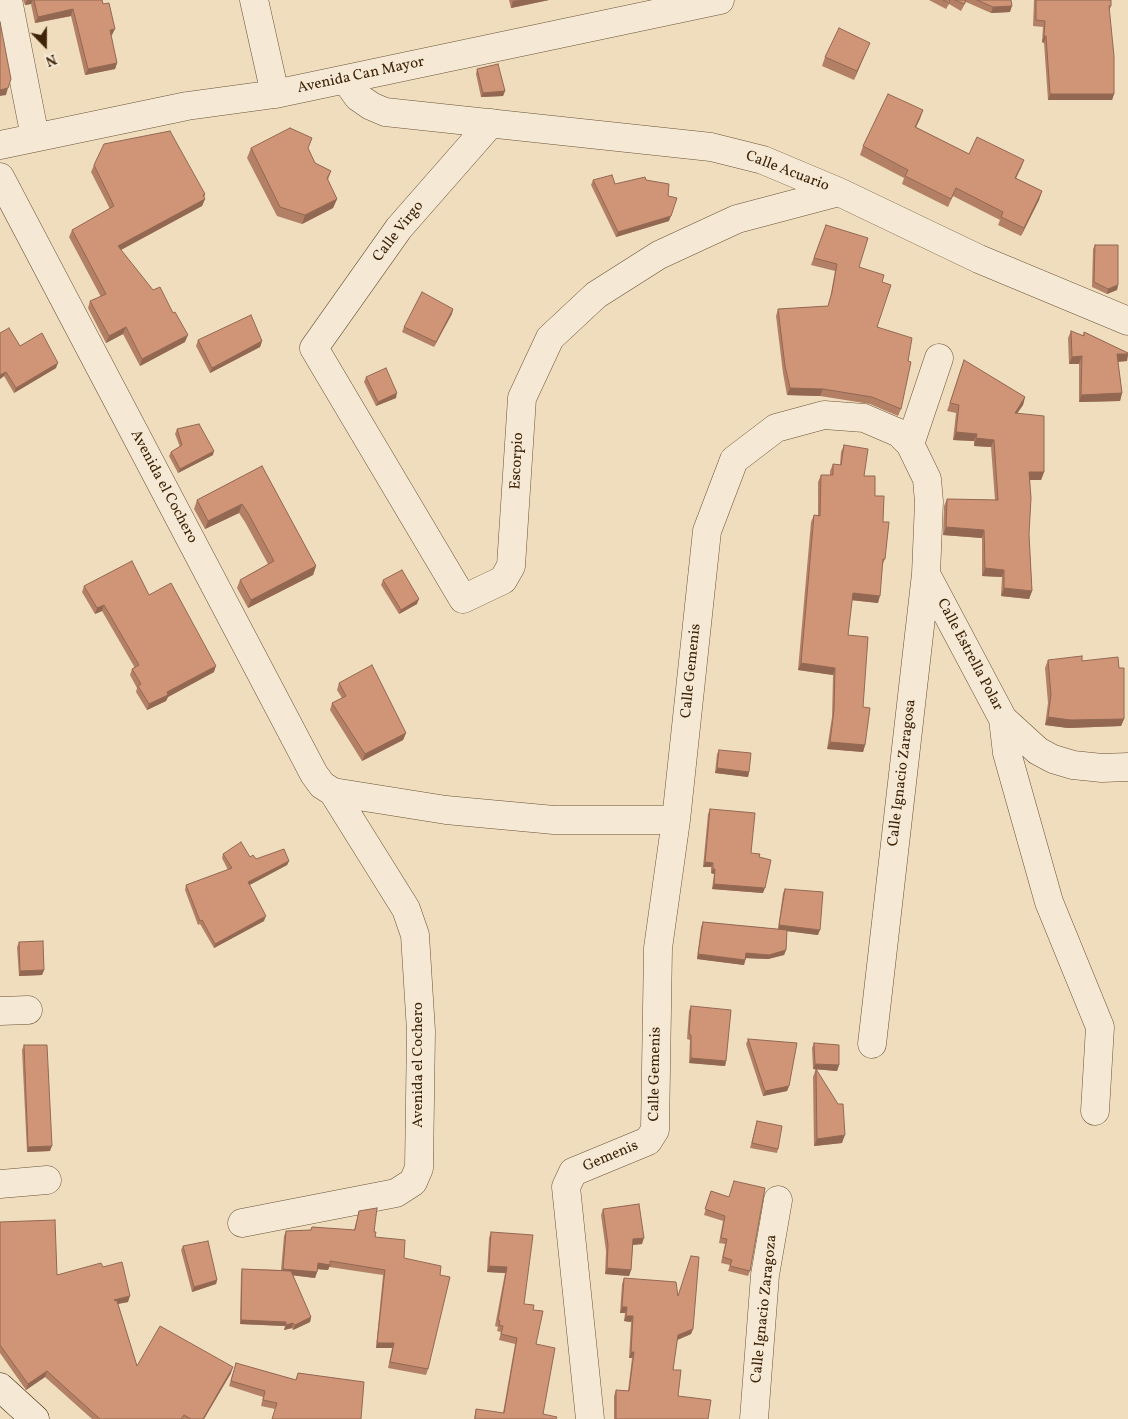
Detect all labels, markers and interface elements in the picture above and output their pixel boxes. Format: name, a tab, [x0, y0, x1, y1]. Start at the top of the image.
north arrow	[20, 20, 70, 70]
text: N	[43, 49, 59, 70]
street label: Avenida Can Mayor	[296, 54, 426, 98]
street label: Calle Acuario	[743, 148, 831, 196]
street label: Calle Virgo	[370, 198, 428, 266]
street label: Avenida el Cochero	[125, 427, 201, 547]
street label: Escorpio	[508, 432, 528, 490]
street label: Calle Estrella Polar	[932, 596, 1006, 714]
street label: Calle Gemenis	[678, 623, 706, 719]
street label: Calle Ignacio Zaragosa	[885, 698, 921, 848]
street label: Avenida el Cochero	[410, 1002, 428, 1128]
street label: Calle Gemenis	[646, 1027, 666, 1121]
street label: Gemenis	[581, 1137, 641, 1177]
street label: Calle Ignacio Zaragoza	[748, 1234, 782, 1384]

